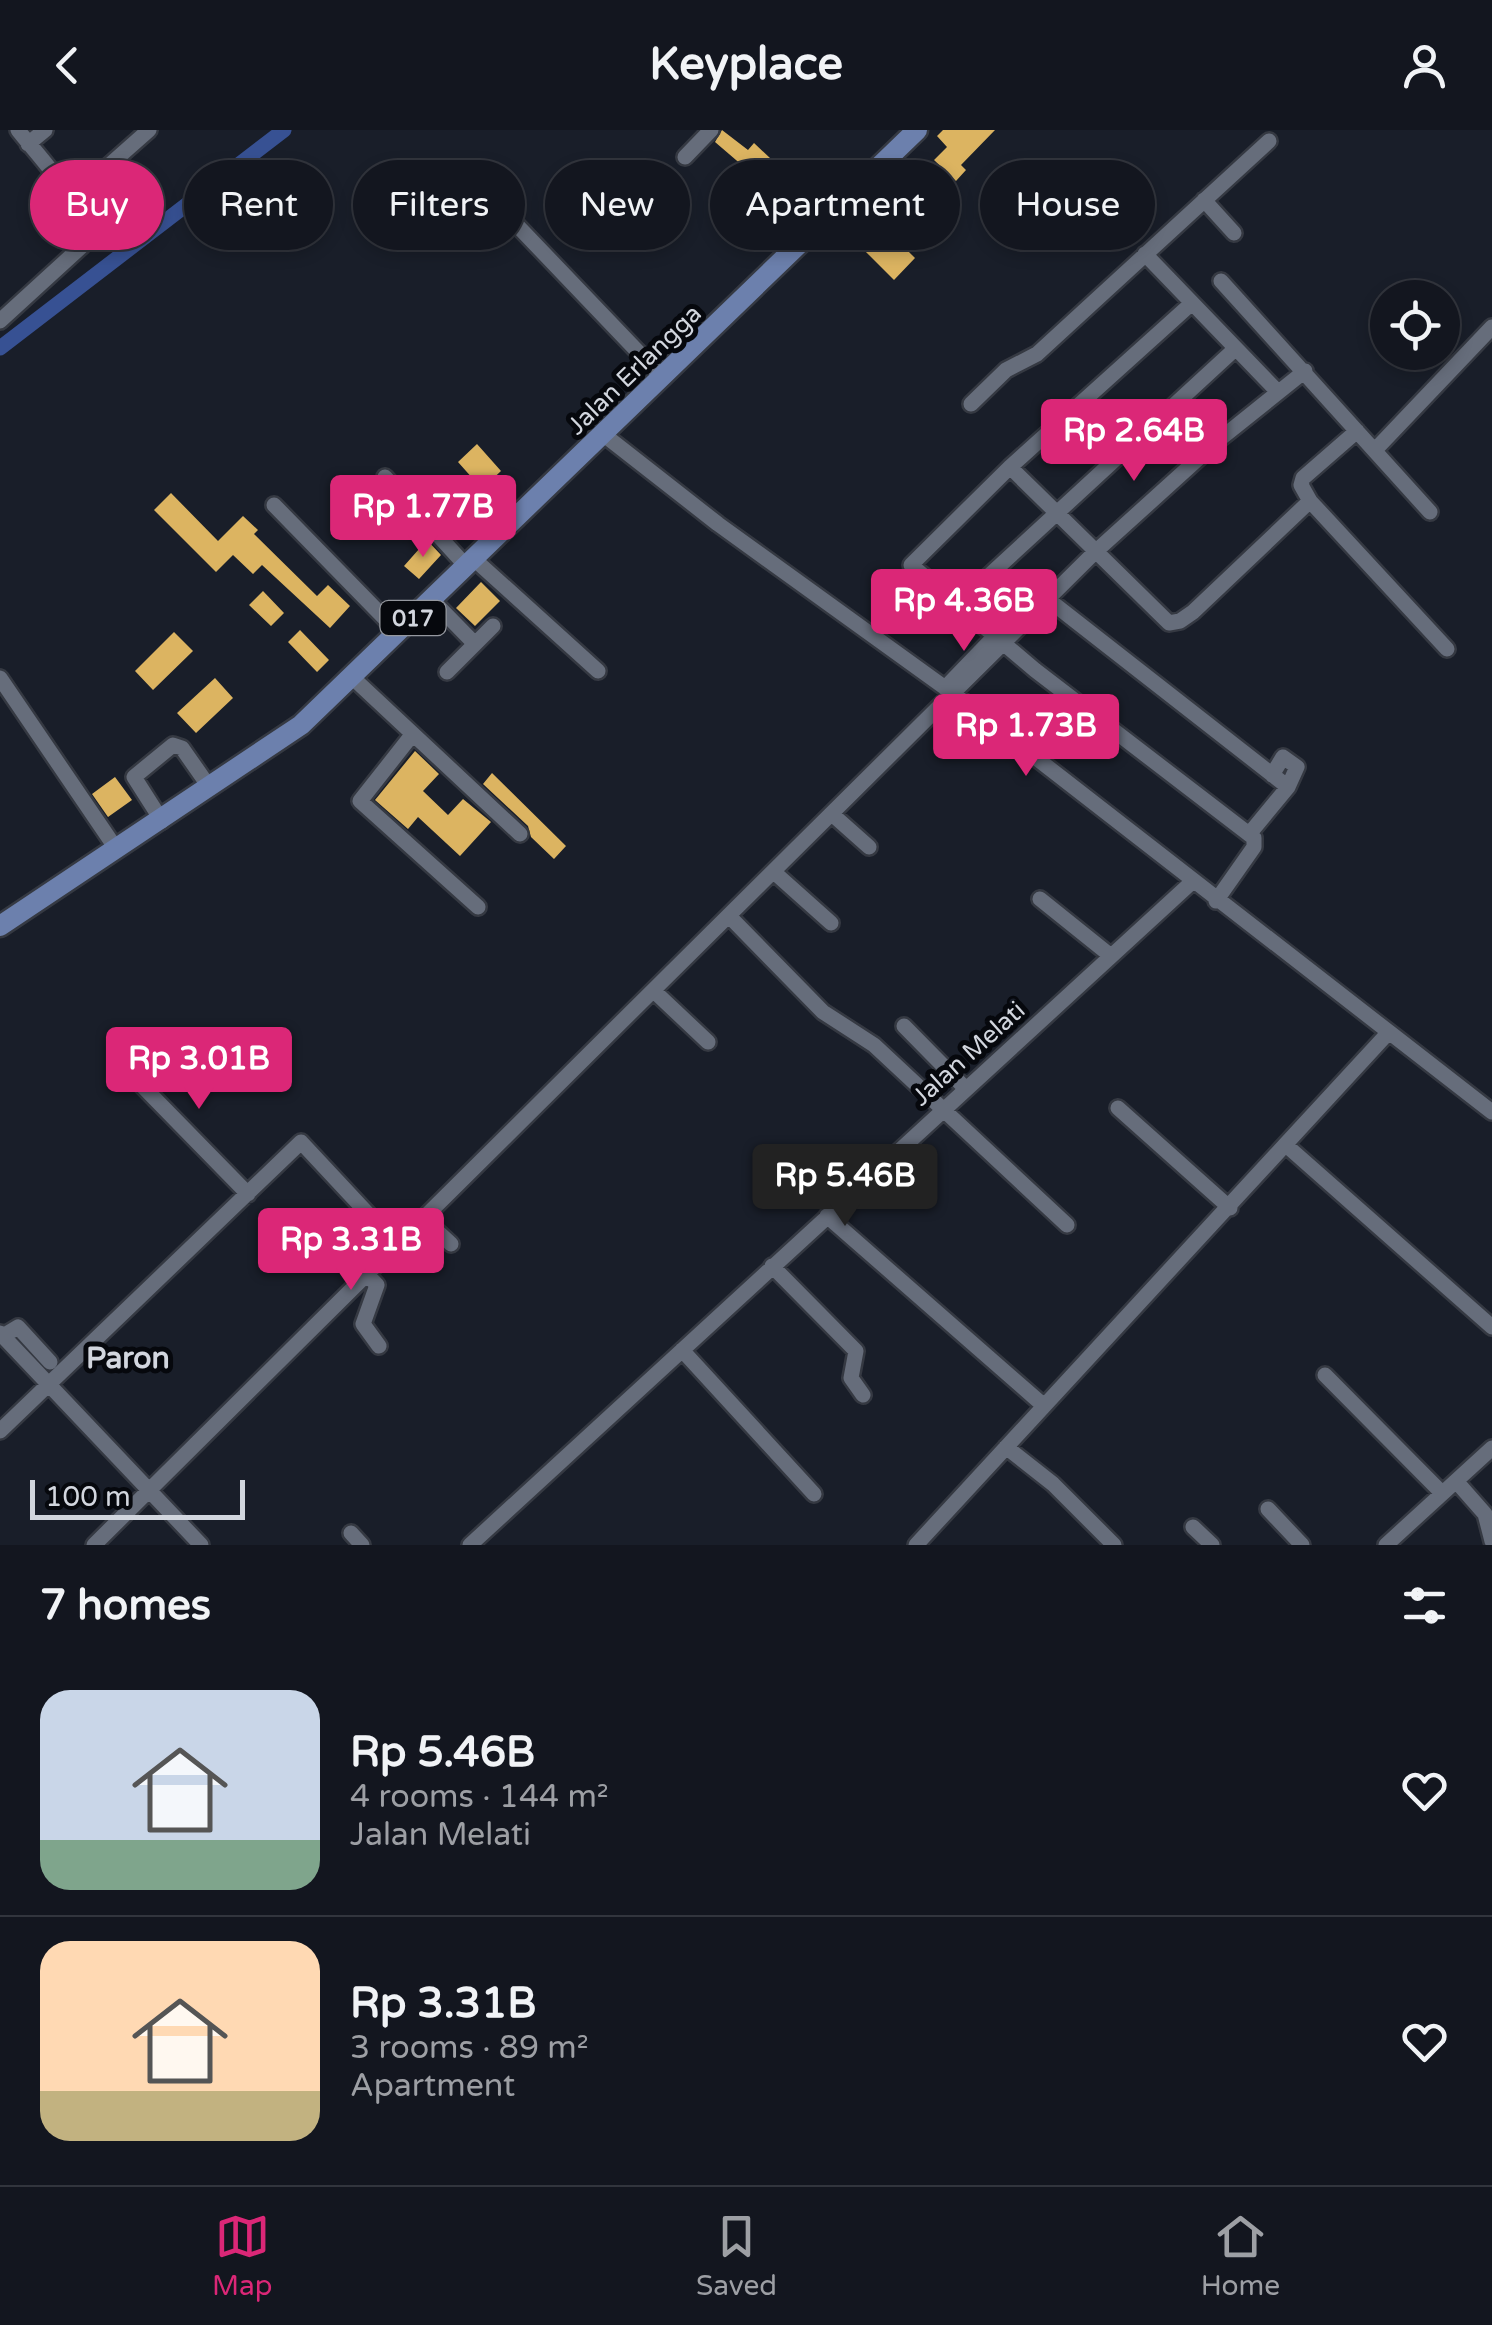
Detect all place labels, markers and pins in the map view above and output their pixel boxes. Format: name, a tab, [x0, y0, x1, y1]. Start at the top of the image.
pin: Rp 2.64B	[1031, 399, 1237, 484]
pin: Rp 1.77B	[320, 475, 526, 560]
pin: Rp 4.36B	[861, 569, 1067, 654]
pin: Rp 1.73B	[923, 694, 1129, 779]
pin: Rp 3.01B	[96, 1027, 302, 1112]
pin: Rp 5.46B	[742, 1144, 948, 1229]
pin: Rp 3.31B	[248, 1208, 454, 1293]

